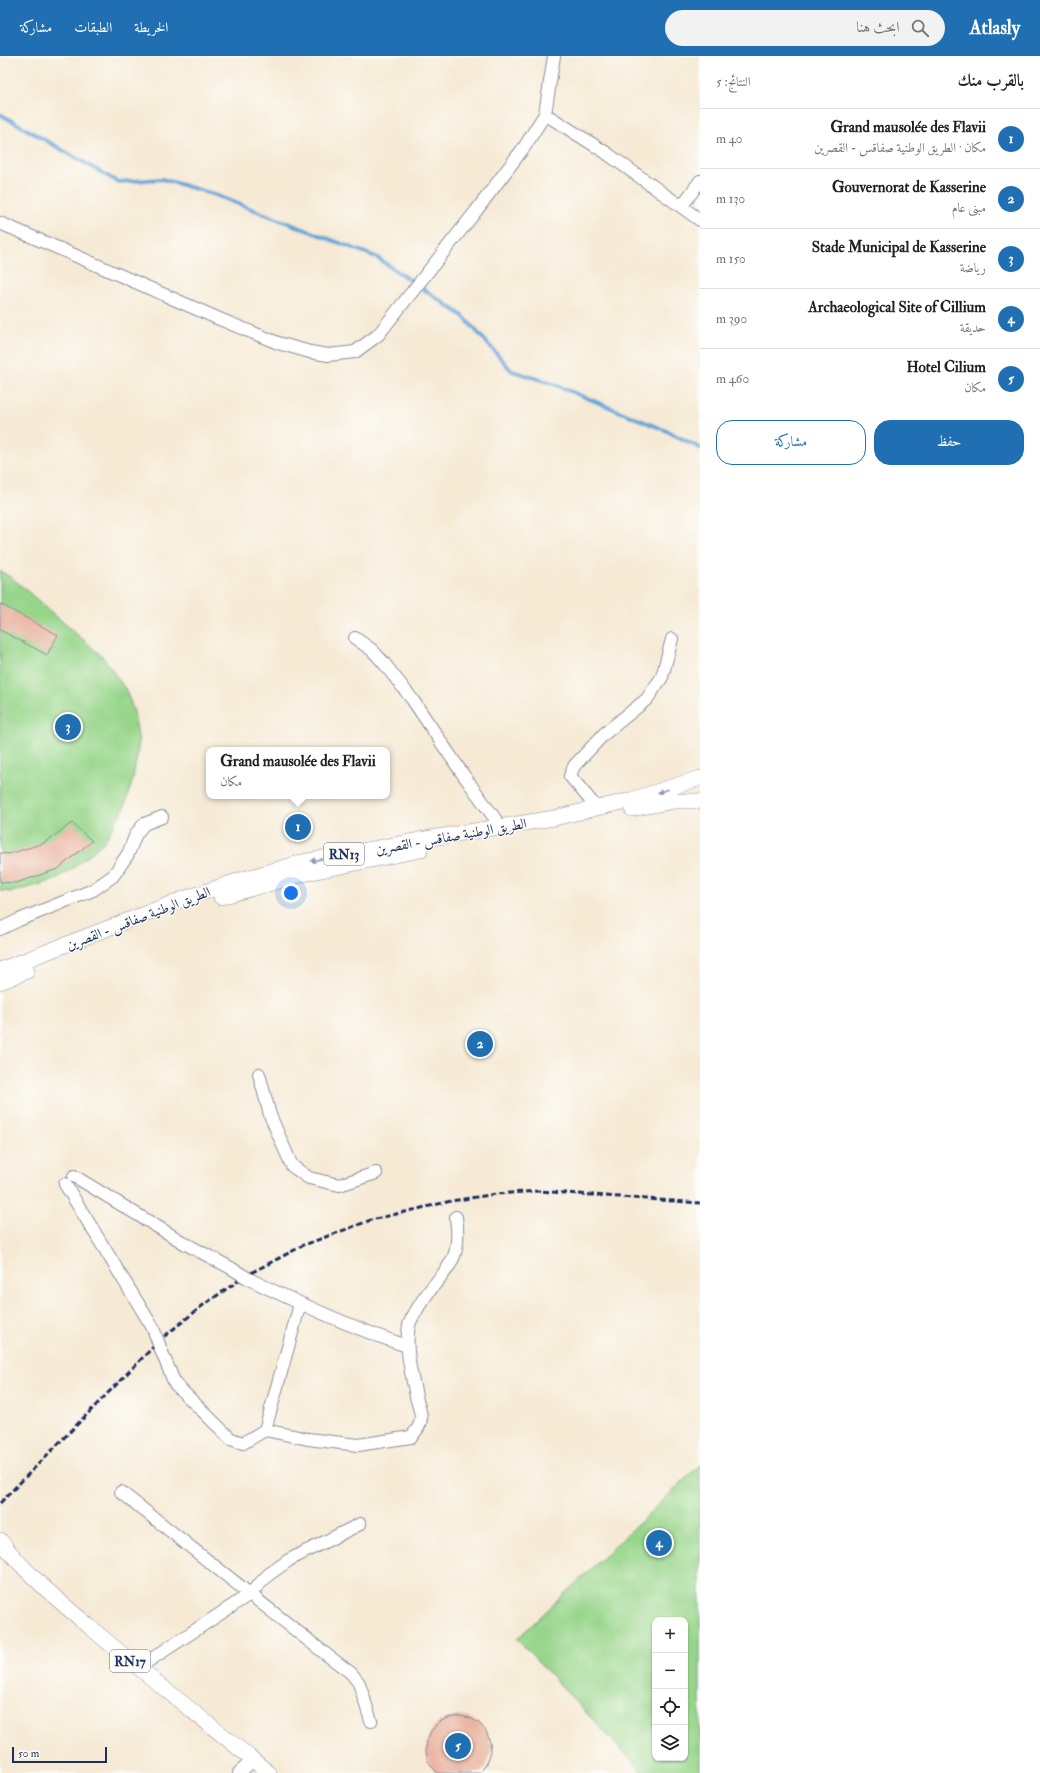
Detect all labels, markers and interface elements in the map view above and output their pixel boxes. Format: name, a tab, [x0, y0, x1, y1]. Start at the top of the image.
search box	[665, 10, 945, 46]
text: Atlasly	[969, 16, 1020, 40]
icon: search	[909, 17, 931, 39]
text: ابحث هنا	[856, 18, 899, 37]
text: مشاركة	[20, 19, 52, 36]
text: الطبقات	[74, 19, 112, 36]
text: الخريطة	[134, 19, 168, 36]
text: بالقرب منك	[958, 70, 1024, 91]
text: النتائج: 5	[716, 74, 751, 90]
text: Grand mausolée des Flavii	[830, 118, 986, 137]
text: 40 m	[716, 131, 743, 147]
text: 1	[1009, 131, 1013, 147]
text: مكان · الطريق الوطنية صفاقس - القصرين	[814, 140, 986, 156]
text: Gouvernorat de Kasserine	[832, 178, 986, 197]
text: 130 m	[716, 191, 745, 207]
text: 2	[1008, 191, 1014, 207]
text: مبنى عام	[952, 200, 986, 216]
text: Stade Municipal de Kasserine	[812, 238, 986, 257]
text: 150 m	[716, 251, 746, 267]
text: 3	[1009, 251, 1014, 267]
text: رياضة	[960, 260, 986, 276]
text: Archaeological Site of Cillium	[808, 298, 986, 317]
text: 390 m	[716, 311, 747, 327]
text: 4	[1008, 311, 1015, 327]
text: حديقة	[960, 320, 986, 336]
text: Hotel Cilium	[907, 358, 986, 377]
text: 460 m	[716, 371, 749, 387]
text: 5	[1008, 371, 1014, 387]
text: مكان	[964, 380, 986, 396]
button: مشاركة	[716, 420, 866, 465]
button: حفظ	[874, 420, 1024, 465]
pin: 3	[55, 712, 81, 742]
popup	[206, 747, 390, 799]
text: Grand mausolée des Flavii	[220, 752, 376, 771]
text: مكان	[220, 774, 242, 790]
one-way arrow	[657, 788, 669, 794]
pin: 1	[285, 812, 311, 842]
street label: الطريق الوطنية صفاقس - القصرين	[374, 815, 528, 859]
road number: RN13	[324, 843, 364, 865]
one-way arrow	[310, 857, 322, 863]
street label: الطريق الوطنية صفاقس - القصرين	[64, 883, 213, 955]
your location	[281, 883, 301, 903]
pin: 2	[467, 1029, 493, 1059]
pin: 4	[646, 1528, 672, 1558]
map controls	[652, 1617, 688, 1761]
button: +	[652, 1617, 688, 1653]
road number: RN17	[110, 1650, 150, 1672]
button: −	[652, 1653, 688, 1689]
button: locate	[652, 1689, 688, 1725]
button: layers	[652, 1725, 688, 1761]
pin: 5	[445, 1731, 471, 1761]
scale bar	[12, 1745, 107, 1764]
text: 50 m	[18, 1747, 39, 1760]

